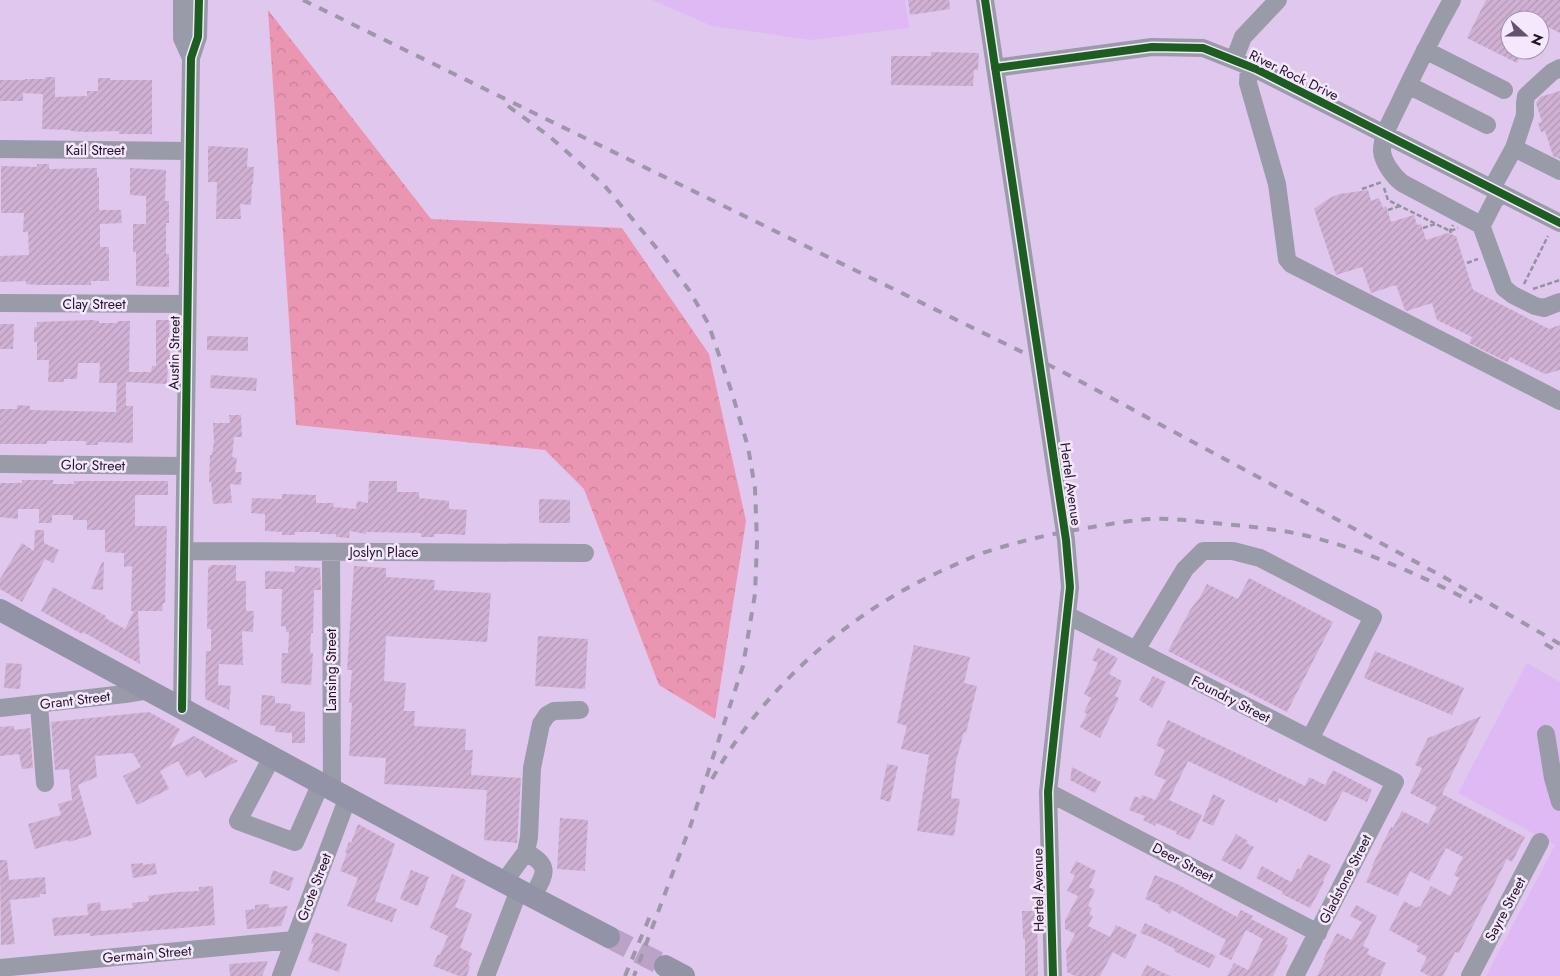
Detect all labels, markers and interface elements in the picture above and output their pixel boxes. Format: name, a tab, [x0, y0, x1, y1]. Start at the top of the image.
north arrow	[1500, 10, 1550, 60]
text: N	[1526, 31, 1548, 48]
street label: River Rock Drive	[1246, 45, 1342, 105]
street label: Kail Street	[65, 140, 125, 160]
street label: Clay Street	[62, 294, 126, 314]
street label: Austin Street	[163, 315, 185, 390]
street label: Hertel Avenue	[1055, 441, 1087, 527]
street label: Glor Street	[61, 454, 126, 476]
street label: Joslyn Place	[347, 542, 419, 562]
street label: Lansing Street	[321, 628, 341, 711]
street label: Foundry Street	[1188, 671, 1274, 728]
street label: Grant Street	[39, 686, 112, 714]
street label: Gladstone Street	[1314, 830, 1376, 927]
street label: Deer Street	[1149, 838, 1218, 887]
street label: Hertel Avenue	[1027, 848, 1049, 932]
street label: Grote Street	[292, 850, 336, 924]
street label: Sayre Street	[1480, 873, 1531, 945]
street label: Germain Street	[102, 940, 193, 968]

